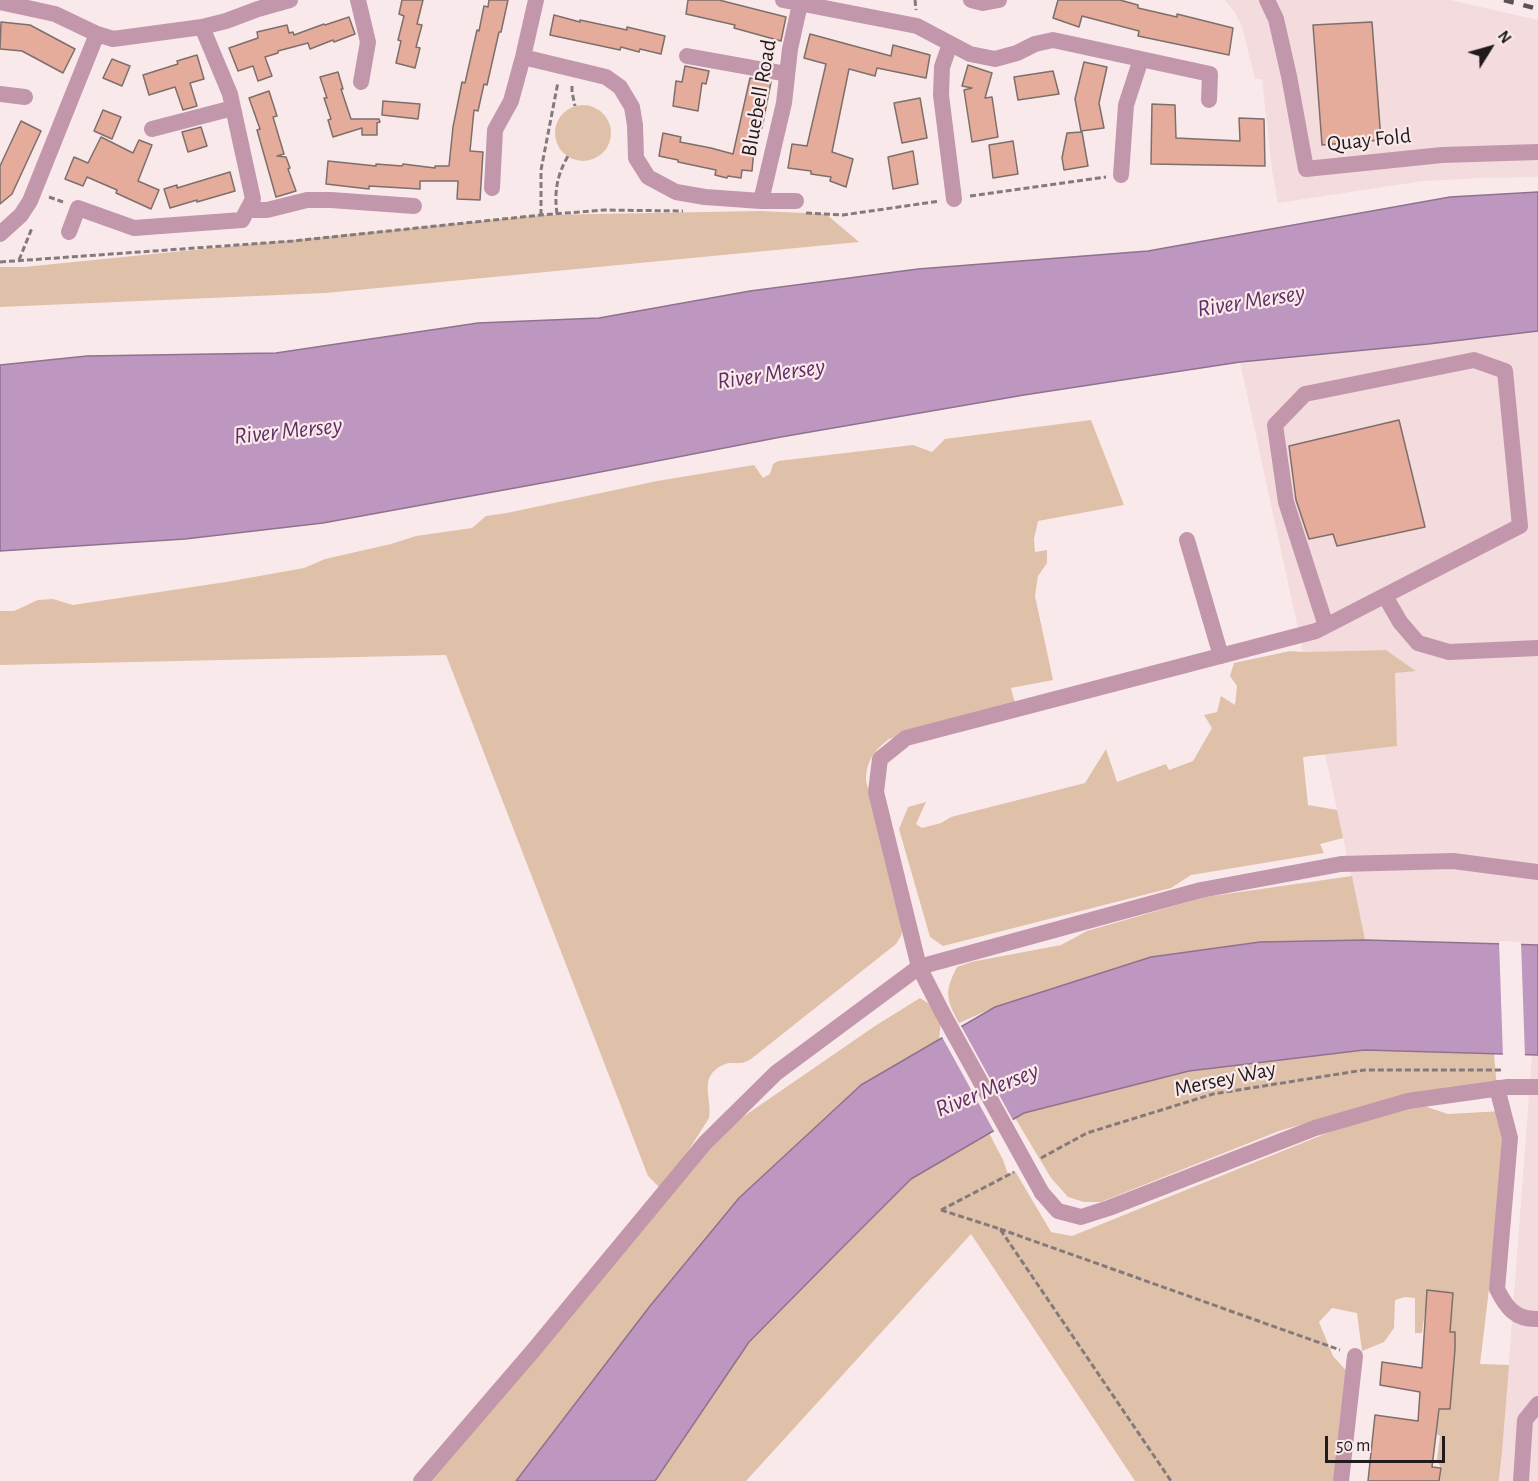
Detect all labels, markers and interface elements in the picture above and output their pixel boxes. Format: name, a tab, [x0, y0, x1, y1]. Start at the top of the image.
north arrow	[1460, 18, 1520, 78]
text: N	[1495, 28, 1514, 46]
street label: Bluebell Road	[736, 37, 782, 159]
street label: Quay Fold	[1326, 122, 1412, 158]
water label: River Mersey	[1195, 278, 1307, 324]
water label: River Mersey	[715, 352, 827, 396]
water label: River Mersey	[232, 411, 344, 451]
street label: Mersey Way	[1172, 1055, 1278, 1103]
water label: River Mersey	[931, 1056, 1043, 1124]
scale bar	[1328, 1424, 1448, 1462]
text: 50 m	[1336, 1437, 1370, 1455]

